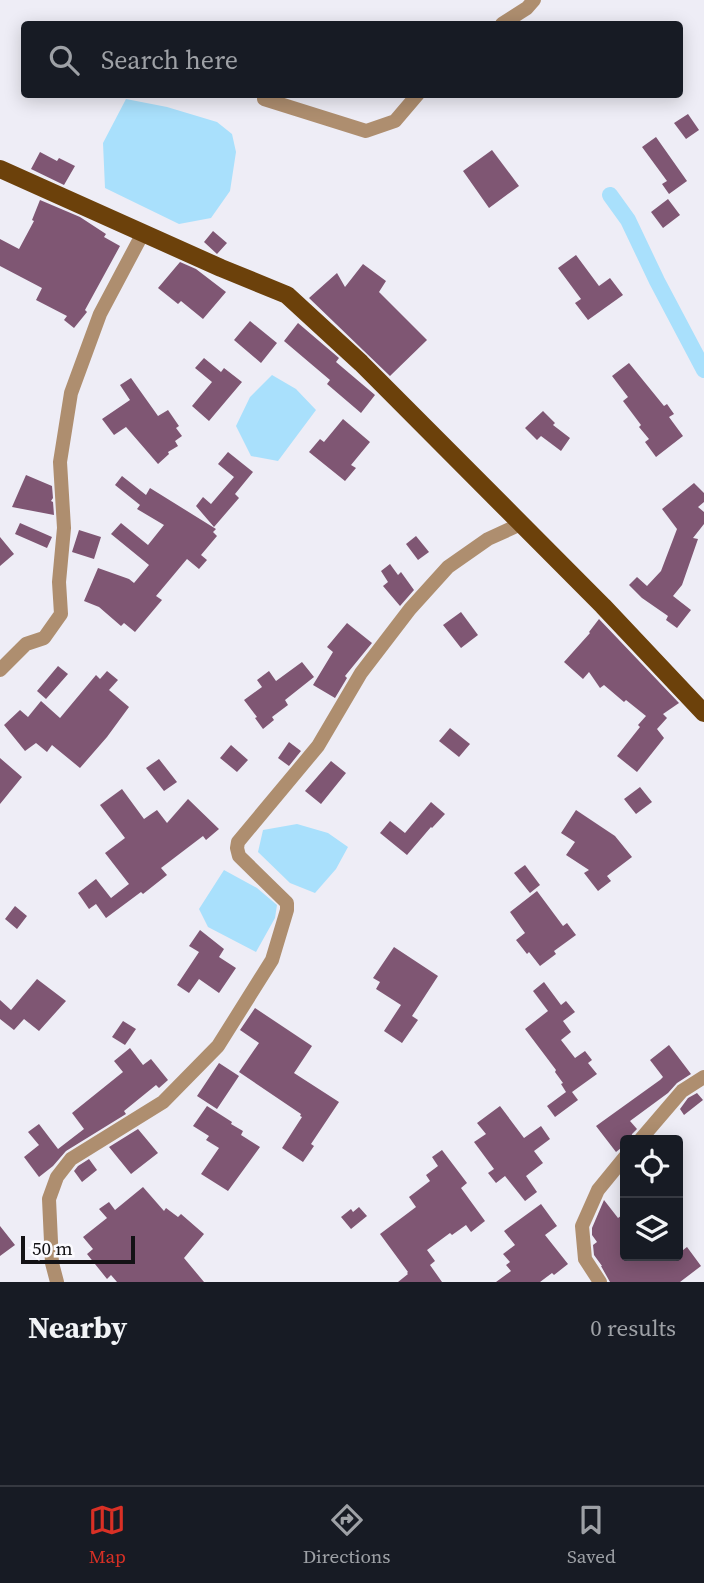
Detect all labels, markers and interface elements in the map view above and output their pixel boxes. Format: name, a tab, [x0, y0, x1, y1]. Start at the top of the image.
search box	[21, 21, 683, 98]
icon: search	[45, 41, 83, 79]
text: Search here	[101, 42, 238, 78]
map controls	[620, 1135, 683, 1261]
button: locate	[620, 1135, 683, 1198]
button: layers	[620, 1198, 683, 1261]
scale bar	[21, 1233, 135, 1265]
text: 50 m	[32, 1235, 73, 1261]
text: Nearby	[28, 1307, 127, 1348]
text: 0 results	[590, 1312, 676, 1344]
tab: Map	[88, 1501, 126, 1569]
tab: Directions	[303, 1501, 391, 1569]
tab: Saved	[567, 1501, 616, 1569]

